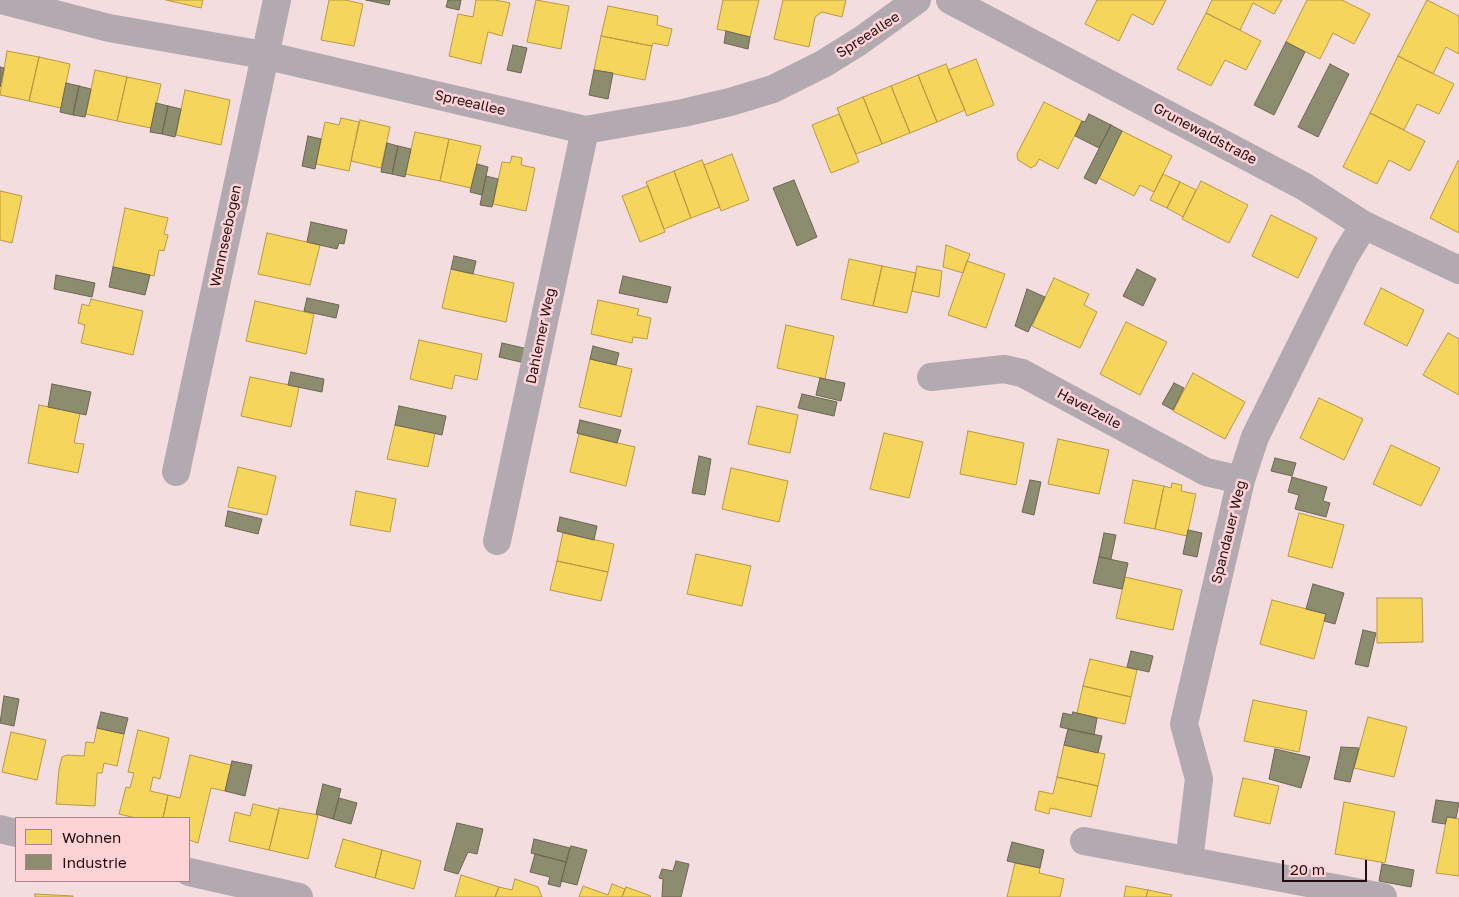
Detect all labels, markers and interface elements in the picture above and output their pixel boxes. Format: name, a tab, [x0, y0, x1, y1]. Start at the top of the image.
street label: Spreeallee	[833, 8, 903, 62]
street label: Spreeallee	[433, 87, 507, 119]
street label: Grunewaldstraße	[1150, 100, 1260, 168]
street label: Wannseebogen	[207, 183, 245, 289]
street label: Dahlemer Weg	[523, 286, 559, 386]
street label: Havelzeile	[1054, 385, 1124, 433]
street label: Spandauer Weg	[1208, 479, 1250, 585]
legend	[15, 817, 190, 882]
text: Wohnen	[62, 828, 121, 846]
scale bar	[1284, 850, 1369, 882]
text: Industrie	[62, 853, 127, 871]
text: 20 m	[1290, 860, 1325, 878]

